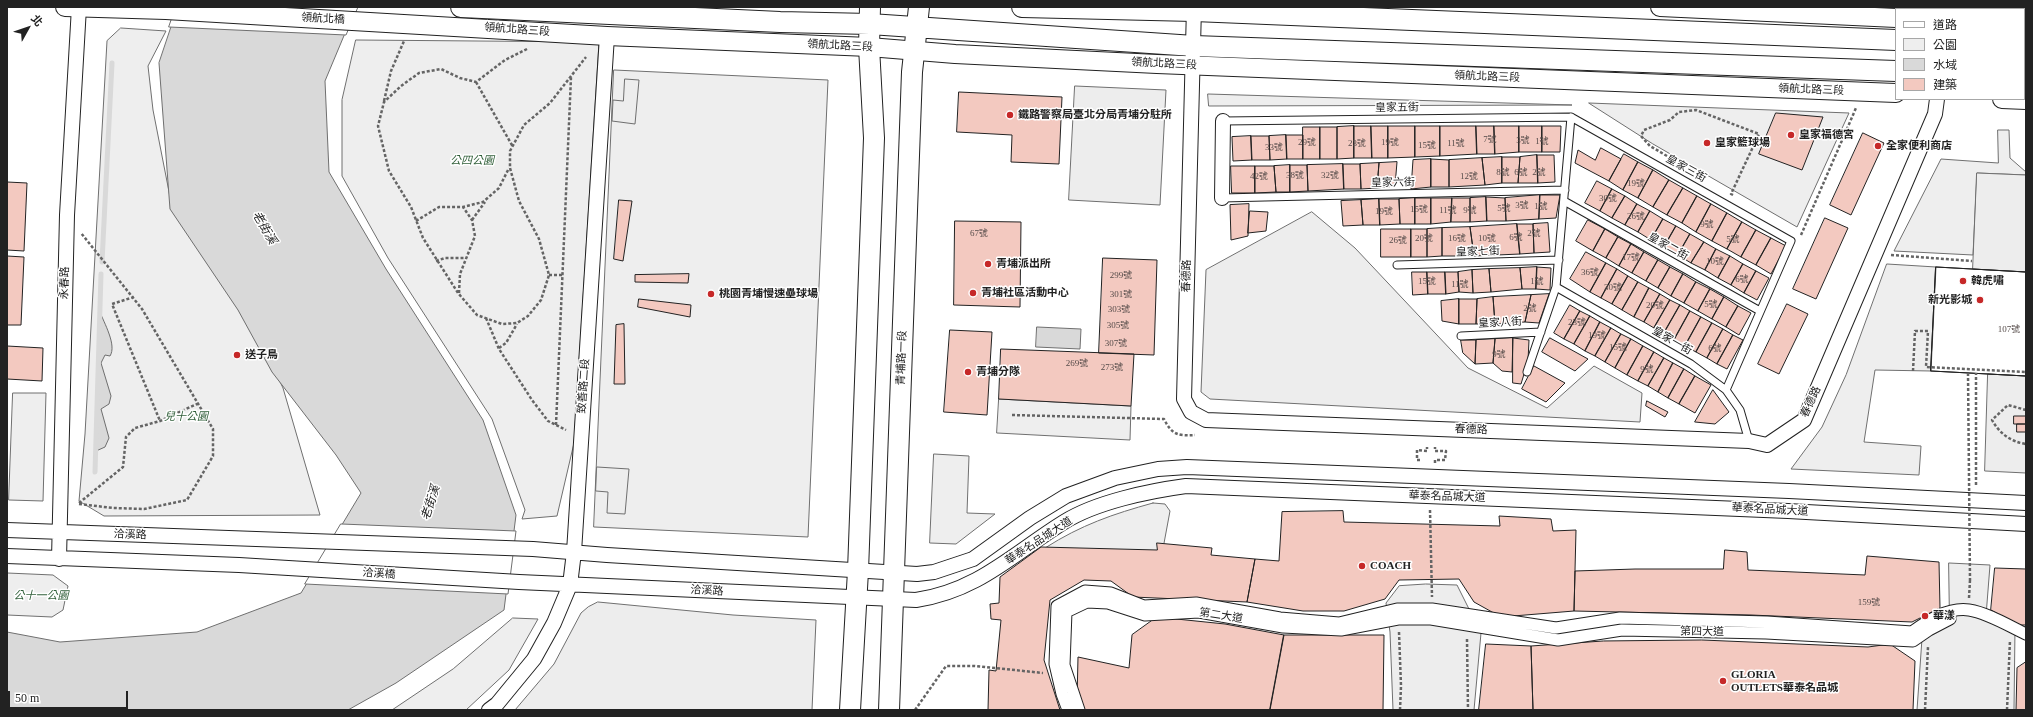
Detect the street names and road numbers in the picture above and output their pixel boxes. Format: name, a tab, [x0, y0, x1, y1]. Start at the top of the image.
street label: 領航北橋	[301, 11, 345, 27]
street label: 領航北路三段	[484, 21, 550, 39]
street label: 領航北路三段	[807, 38, 873, 54]
street label: 領航北路三段	[1131, 56, 1197, 72]
street label: 領航北路三段	[1454, 69, 1520, 85]
street label: 領航北路三段	[1778, 82, 1844, 98]
street label: 皇家五街	[1375, 101, 1419, 115]
street label: 皇家三街	[1664, 153, 1708, 185]
street label: 皇家六街	[1371, 176, 1415, 190]
street label: 皇家二街	[1646, 231, 1690, 263]
street label: 皇家七街	[1456, 245, 1500, 259]
street label: 春德路	[1180, 259, 1194, 293]
street label: 永春路	[58, 266, 72, 300]
street label: 皇家八街	[1478, 315, 1522, 331]
street label: 皇家一街	[1650, 324, 1694, 358]
street label: 青埔路一段	[894, 330, 910, 386]
street label: 致善路二段	[575, 358, 593, 414]
street label: 春德路	[1798, 384, 1824, 420]
street label: 春德路	[1454, 423, 1488, 437]
street label: 華泰名品城大道	[1408, 489, 1486, 505]
street label: 華泰名品城大道	[1731, 501, 1809, 519]
street label: 華泰名品城大道	[1003, 514, 1075, 568]
street label: 洽溪路	[113, 528, 147, 542]
street label: 洽溪橋	[362, 566, 396, 582]
street label: 洽溪路	[690, 584, 724, 598]
street label: 第二大道	[1198, 606, 1244, 626]
street label: 第四大道	[1680, 625, 1724, 639]

